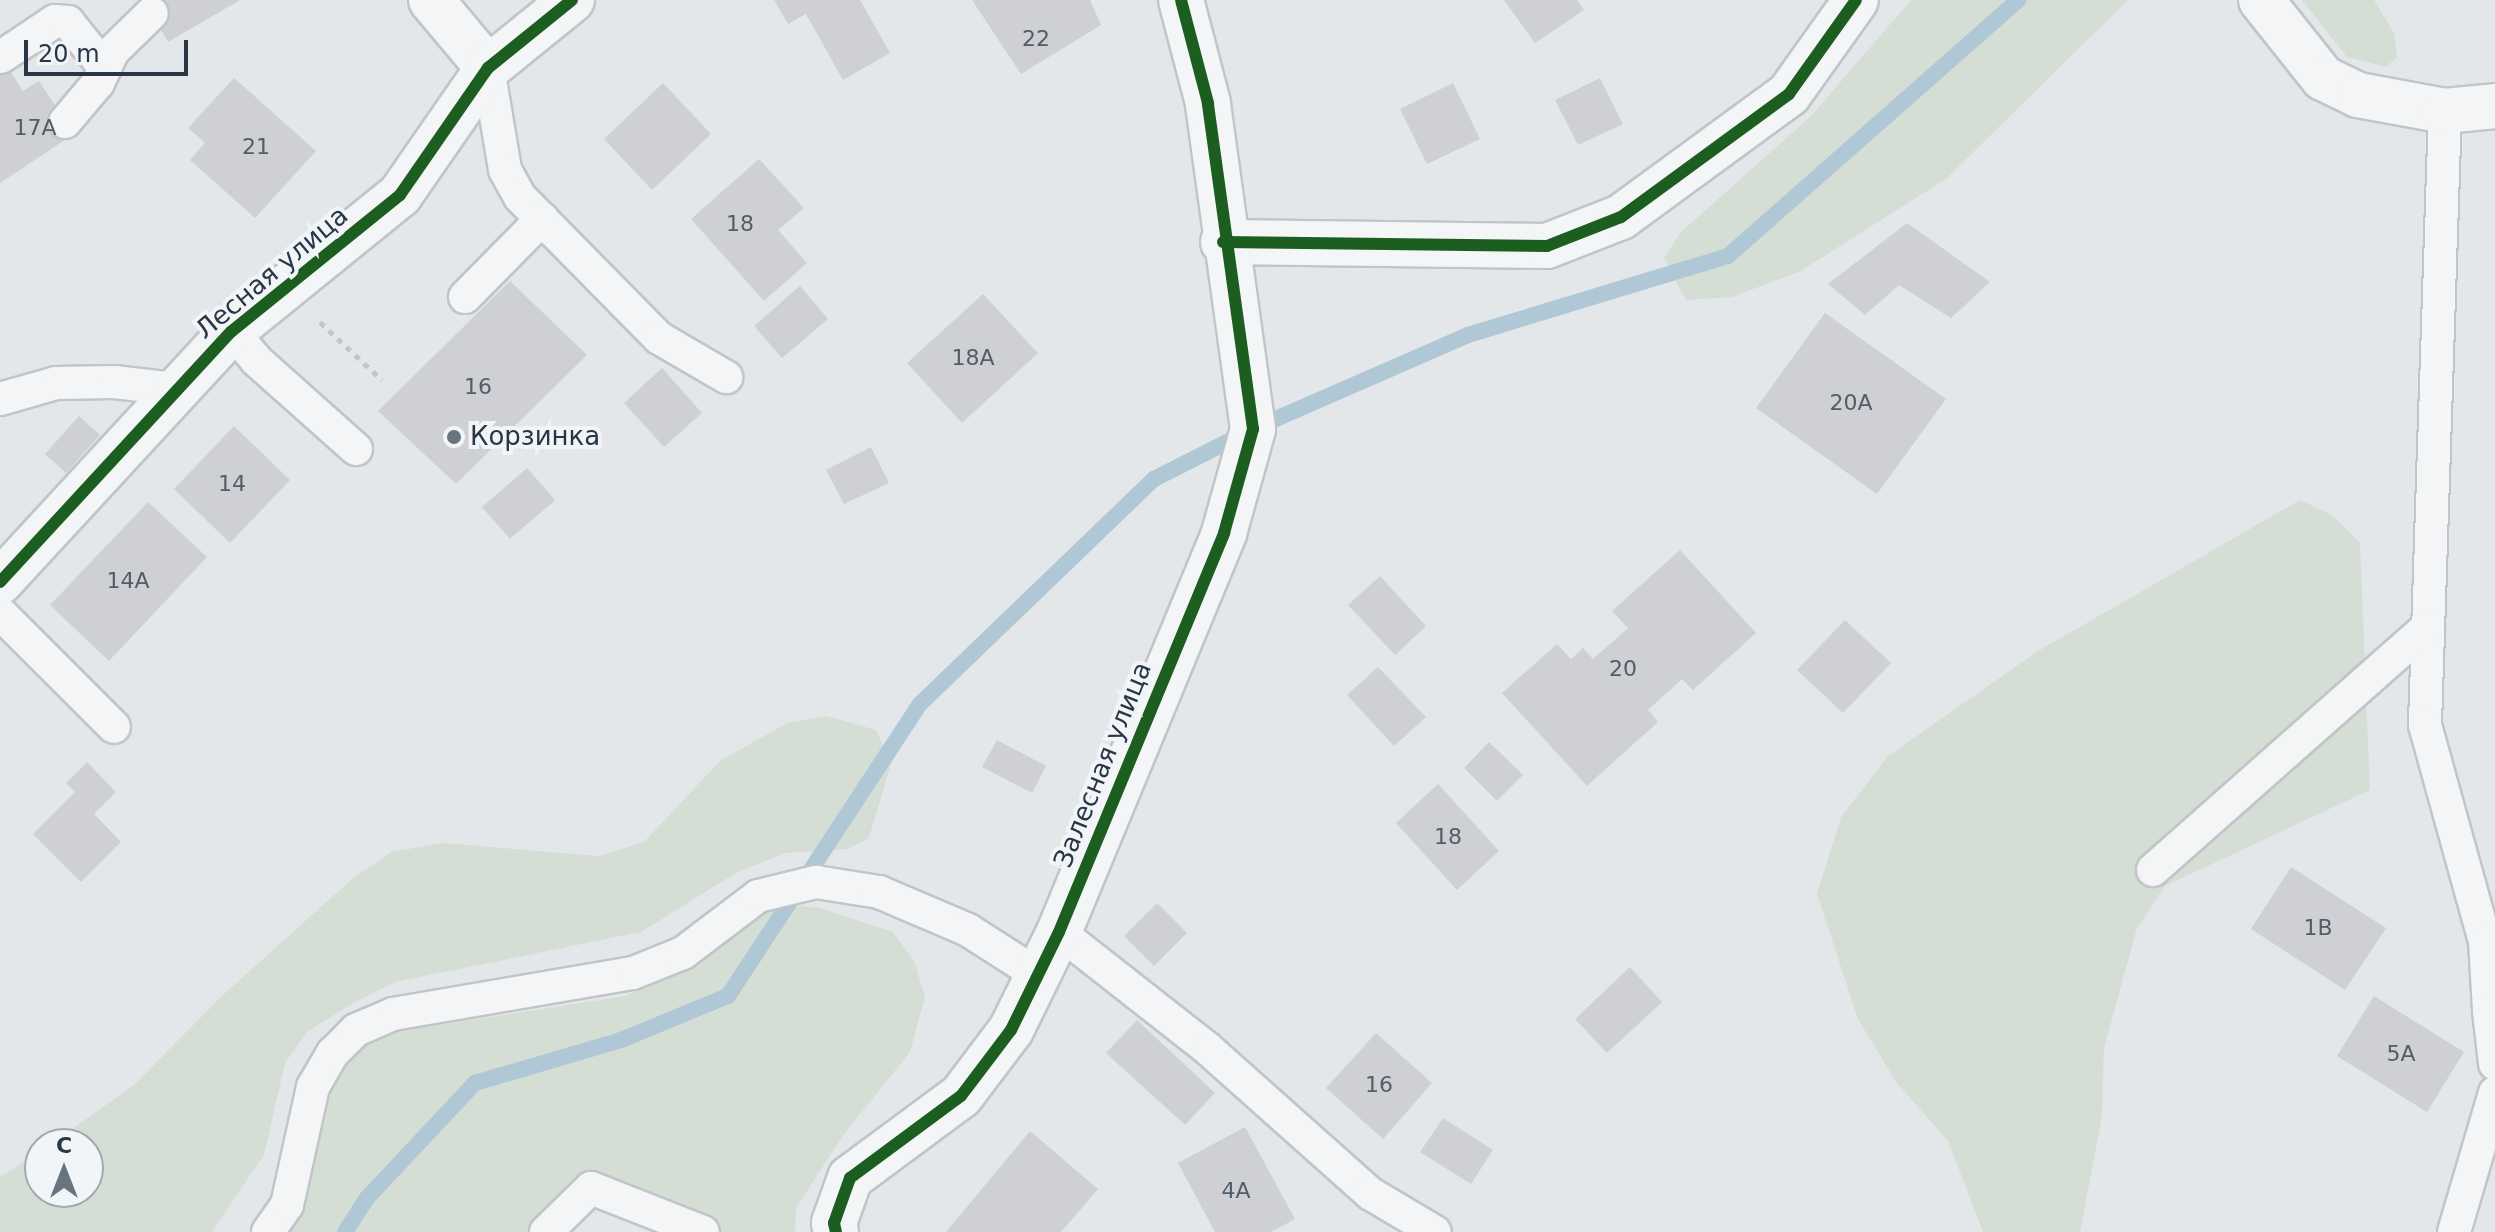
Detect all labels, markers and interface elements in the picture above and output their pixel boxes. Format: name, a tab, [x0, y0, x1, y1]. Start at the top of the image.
scale bar	[28, 24, 192, 74]
house number: 22	[1022, 26, 1050, 52]
text: 20 m	[38, 40, 100, 68]
house number: 17А	[13, 115, 57, 141]
house number: 21	[242, 134, 270, 160]
street label: Лесная улица	[190, 200, 354, 346]
house number: 18	[726, 211, 754, 237]
house number: 18А	[951, 345, 995, 371]
house number: 16	[464, 374, 492, 400]
house number: 20А	[1829, 390, 1873, 416]
place label: Корзинка	[470, 421, 600, 453]
marker: Корзинка	[445, 428, 463, 446]
house number: 14	[218, 471, 246, 497]
house number: 14А	[106, 568, 150, 594]
house number: 20	[1609, 656, 1637, 682]
street label: Залесная улица	[1048, 658, 1158, 872]
house number: 18	[1434, 824, 1462, 850]
house number: 1В	[2303, 915, 2333, 941]
house number: 5А	[2386, 1041, 2416, 1067]
house number: 16	[1365, 1072, 1393, 1098]
north arrow	[24, 1128, 104, 1208]
text: С	[56, 1133, 72, 1158]
house number: 4А	[1221, 1178, 1251, 1204]

